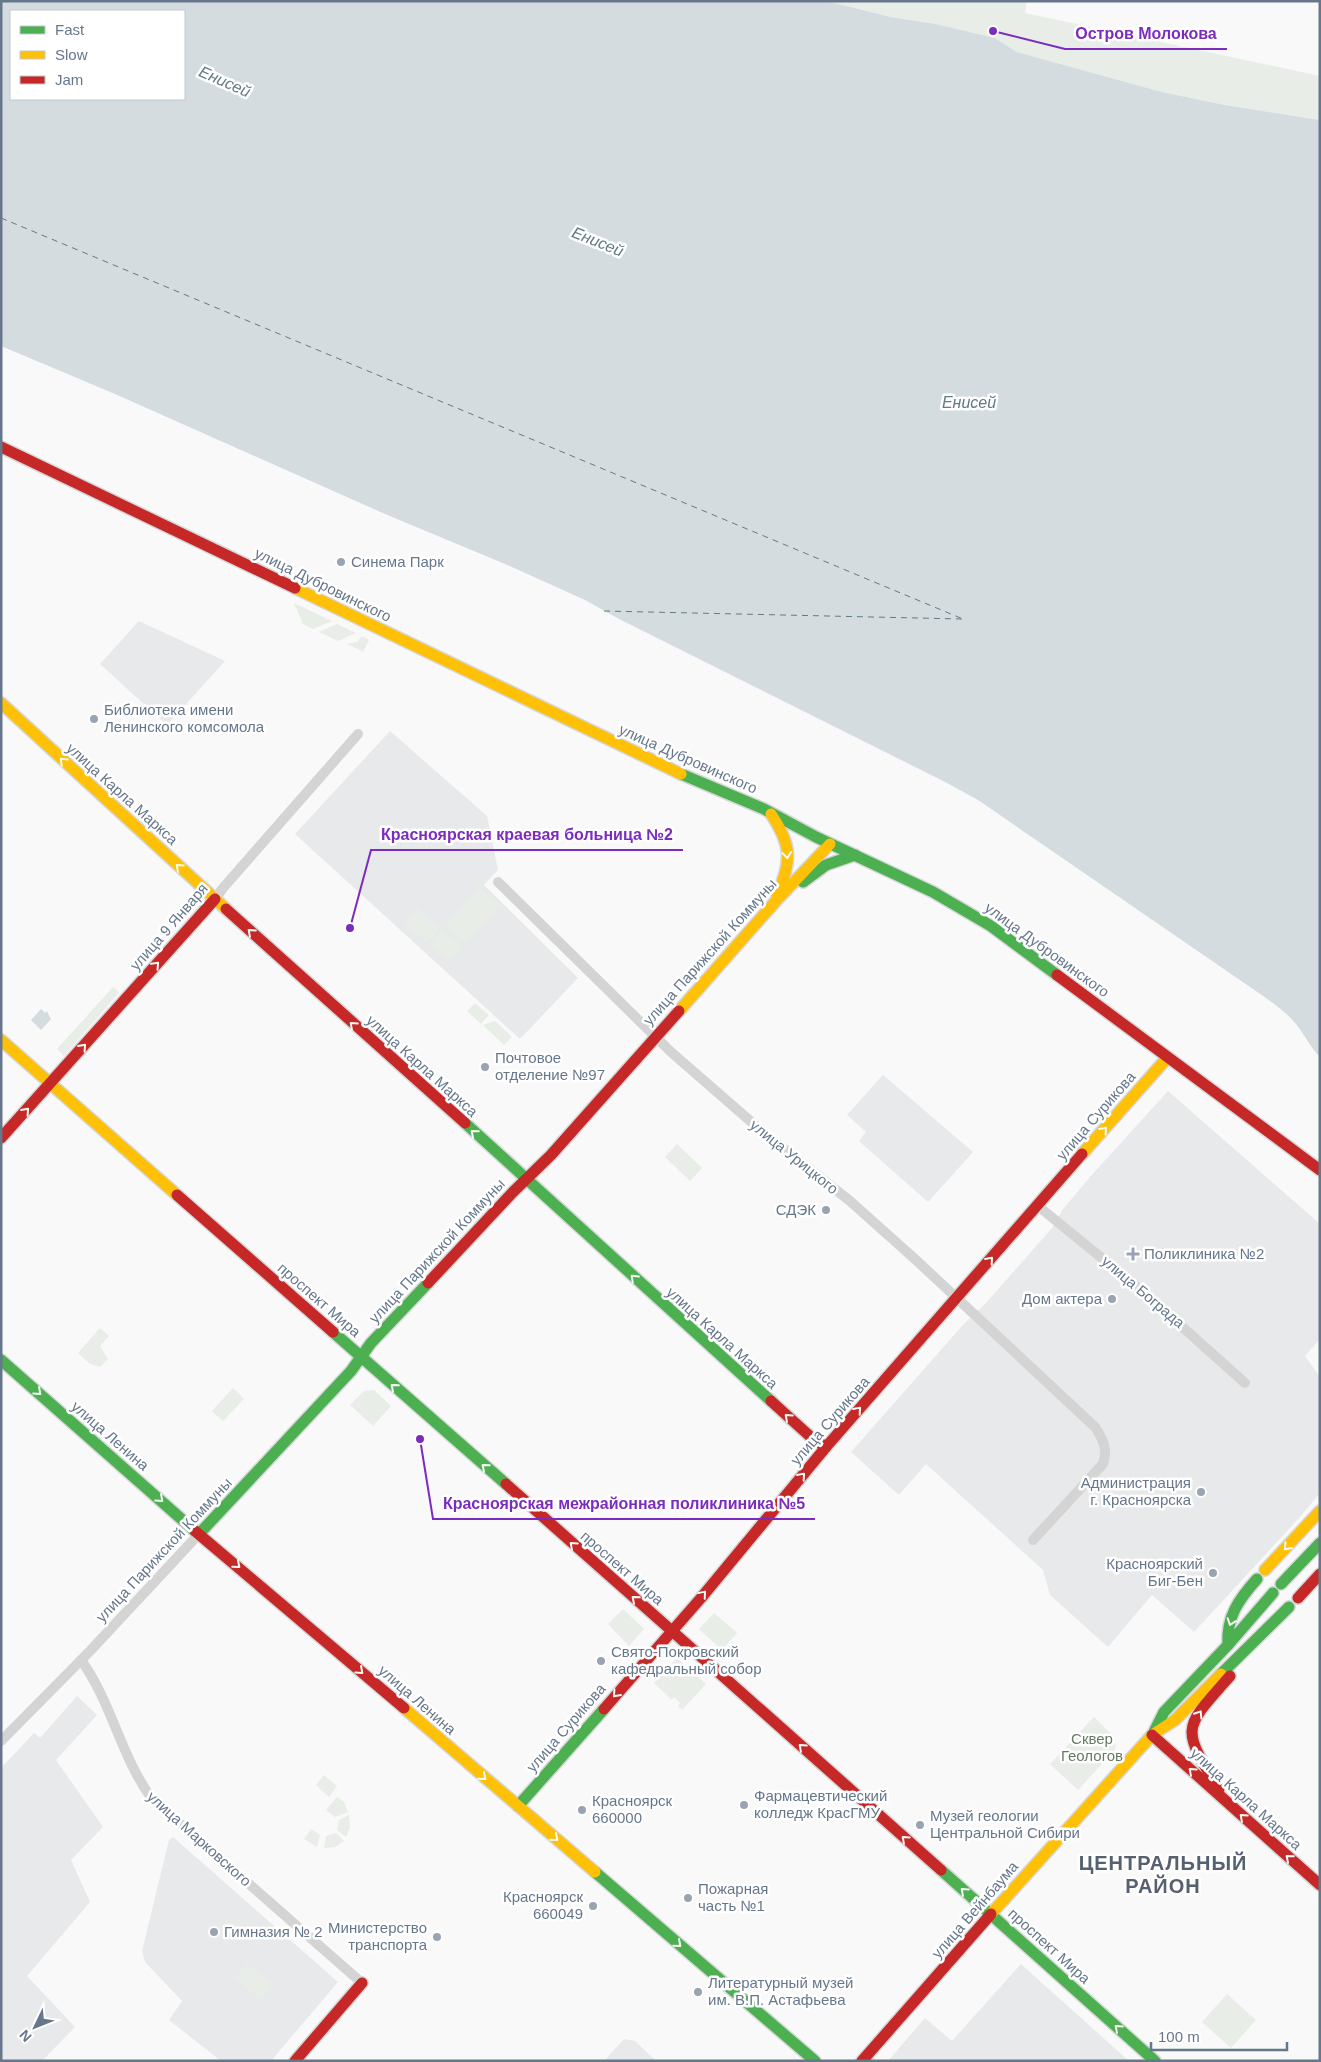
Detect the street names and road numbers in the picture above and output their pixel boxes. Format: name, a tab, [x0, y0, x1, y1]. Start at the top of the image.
street label: улица Дубровинского	[252, 544, 394, 625]
street label: улица Дубровинского	[616, 720, 760, 797]
street label: улица Карла Маркса	[63, 739, 182, 848]
street label: улица Парижской Коммуны	[639, 875, 780, 1028]
street label: улица 9 Января	[126, 880, 211, 974]
street label: улица Дубровинского	[982, 899, 1113, 1000]
street label: улица Карла Маркса	[363, 1011, 482, 1120]
street label: улица Сурикова	[1053, 1068, 1139, 1163]
street label: улица Урицкого	[747, 1116, 842, 1197]
street label: улица Парижской Коммуны	[365, 1175, 508, 1326]
street label: улица Бограда	[1098, 1252, 1189, 1332]
street label: проспект Мира	[274, 1259, 365, 1341]
street label: улица Карла Маркса	[663, 1283, 782, 1392]
street label: улица Сурикова	[787, 1373, 873, 1468]
street label: улица Ленина	[68, 1397, 153, 1474]
street label: улица Парижской Коммуны	[92, 1474, 235, 1625]
street label: проспект Мира	[577, 1527, 668, 1609]
street label: улица Ленина	[375, 1661, 460, 1738]
street label: улица Сурикова	[523, 1680, 609, 1775]
street label: улица Карла Маркса	[1187, 1744, 1306, 1853]
street label: улица Марковского	[144, 1788, 255, 1890]
street label: улица Вейнбаума	[928, 1857, 1022, 1962]
street label: проспект Мира	[1005, 1904, 1094, 1987]

